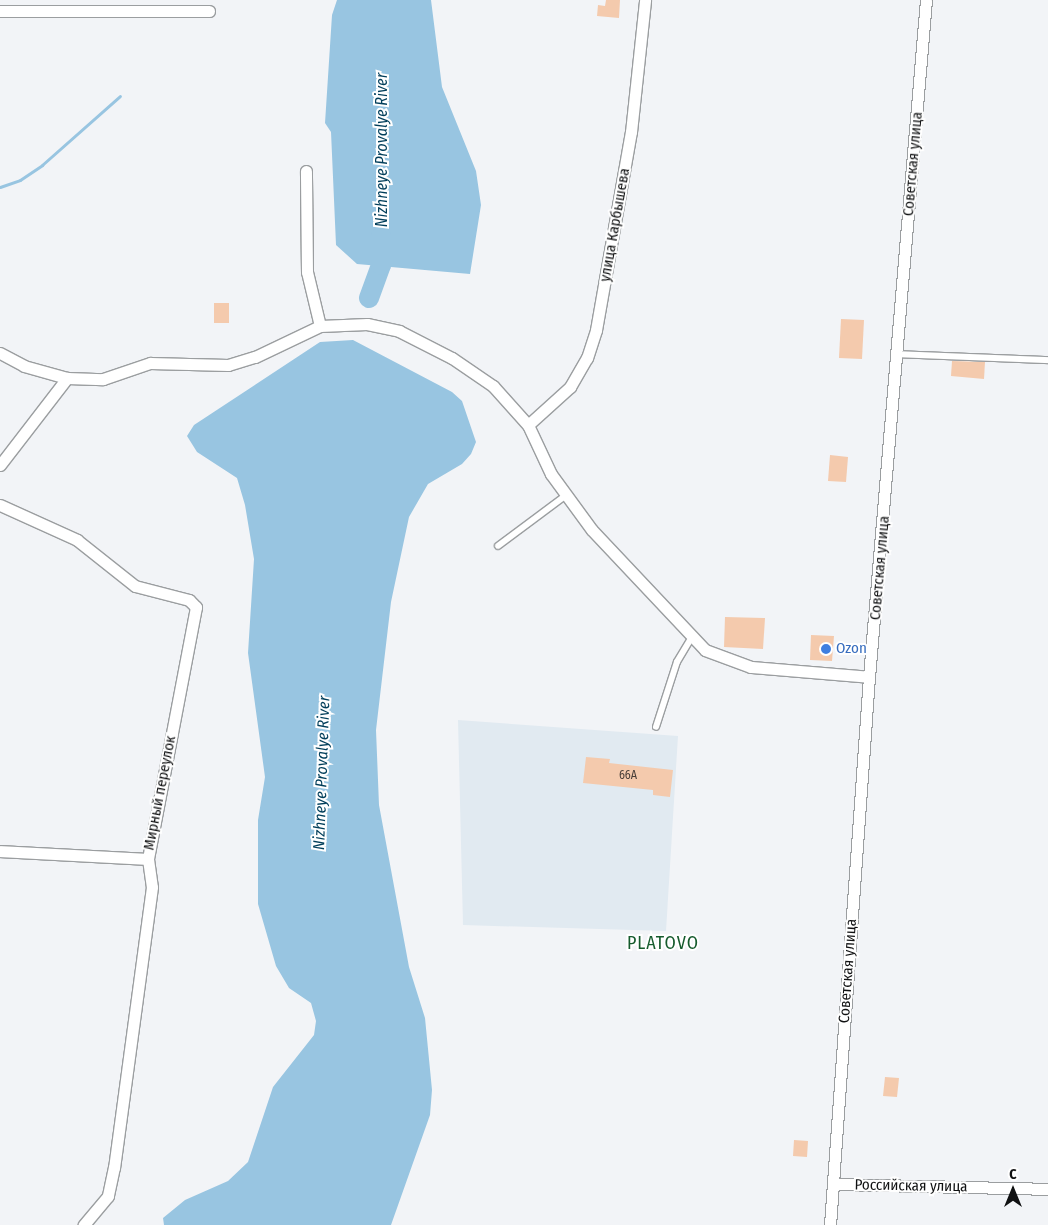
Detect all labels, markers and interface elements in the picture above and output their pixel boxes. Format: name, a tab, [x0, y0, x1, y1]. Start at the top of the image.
water label: Nizhneye Provalye River	[372, 73, 392, 227]
street label: Советская улица	[899, 111, 927, 217]
street label: улица Карбышева	[596, 167, 634, 283]
street label: Советская улица	[866, 515, 894, 621]
place label: Ozon	[836, 640, 867, 658]
marker: Ozon	[820, 643, 832, 655]
water label: Nizhneye Provalye River	[310, 696, 334, 850]
street label: Мирный переулок	[140, 734, 180, 852]
house number: 66А	[619, 769, 637, 783]
street label: Советская улица	[835, 918, 861, 1024]
district label: PLATOVO	[626, 932, 700, 954]
north arrow	[988, 1165, 1038, 1215]
text: С	[1009, 1166, 1017, 1183]
street label: Российская улица	[854, 1176, 968, 1196]

